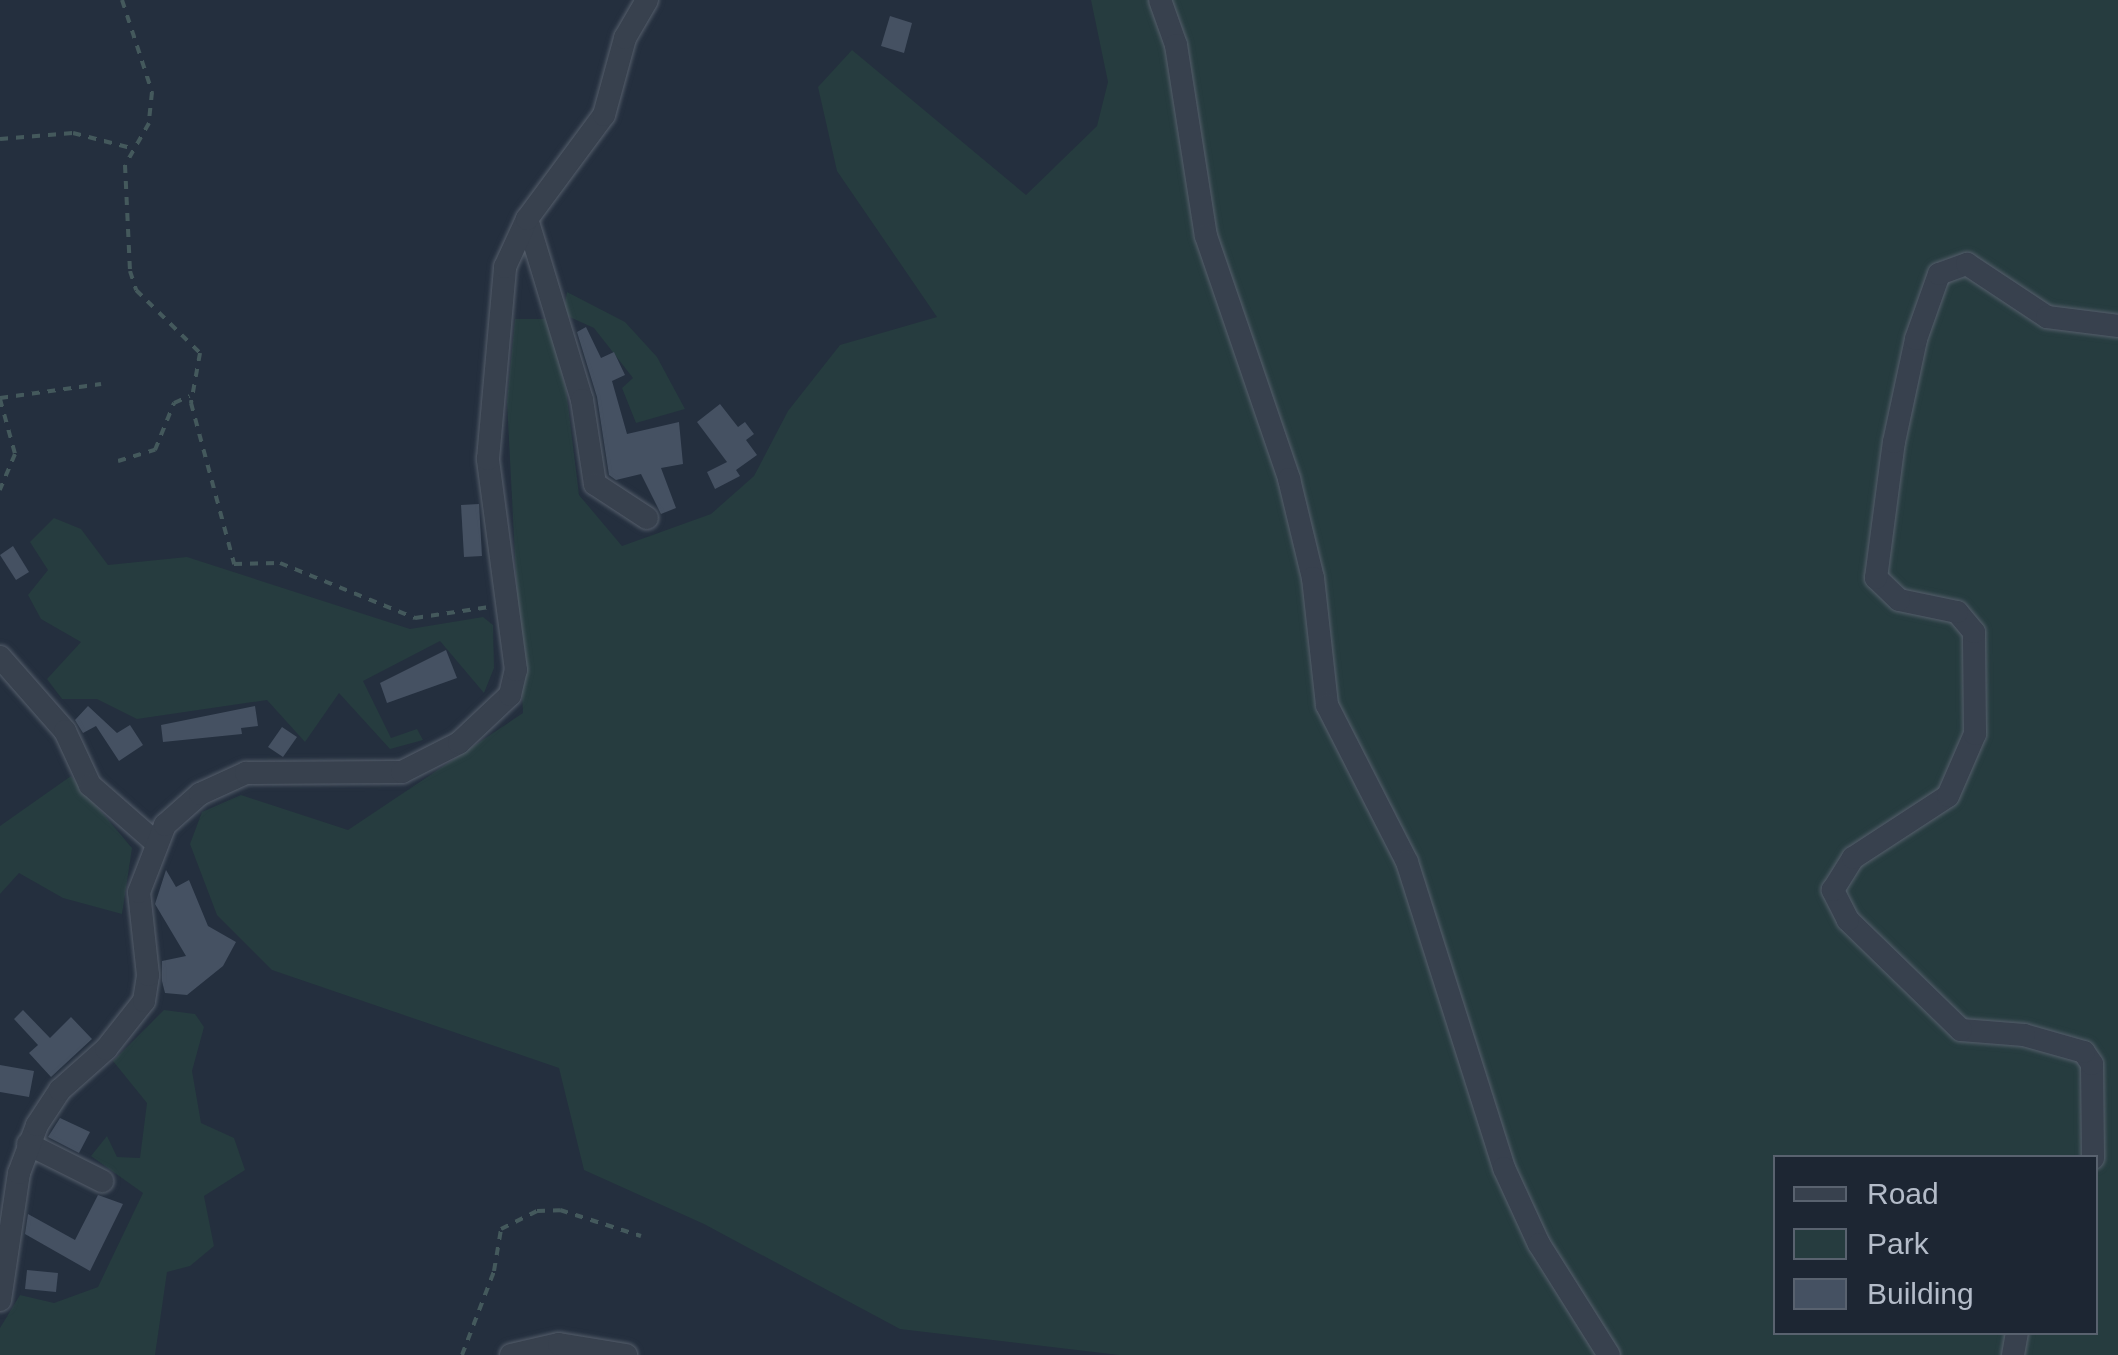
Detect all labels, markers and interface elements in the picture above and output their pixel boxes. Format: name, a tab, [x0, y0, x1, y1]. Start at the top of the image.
legend	[1773, 1155, 2098, 1335]
text: Road	[1867, 1177, 1939, 1210]
text: Park	[1867, 1227, 1929, 1260]
text: Building	[1867, 1277, 1974, 1310]

